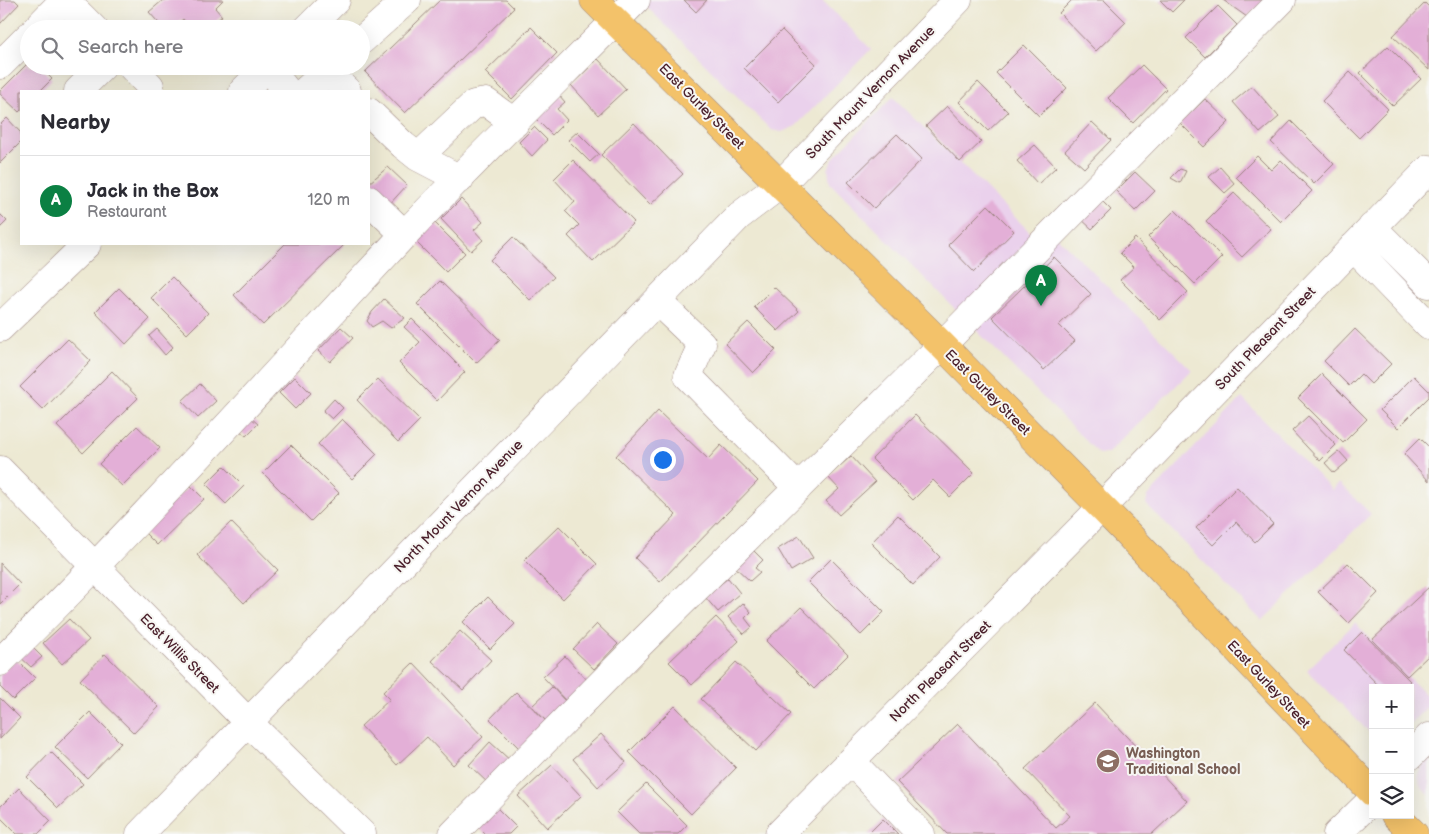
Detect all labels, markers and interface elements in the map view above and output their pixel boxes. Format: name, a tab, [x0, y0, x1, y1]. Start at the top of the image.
search box	[20, 20, 370, 75]
street label: South Mount Vernon Avenue	[802, 22, 938, 162]
icon: search	[38, 34, 66, 62]
text: Search here	[78, 36, 183, 59]
street label: East Gurley Street	[655, 60, 748, 153]
text: Nearby	[40, 110, 110, 135]
text: Jack in the Box	[87, 180, 218, 203]
text: A	[51, 191, 61, 210]
text: 120 m	[307, 191, 350, 210]
text: Restaurant	[87, 203, 167, 222]
pin: A	[1025, 265, 1057, 306]
street label: South Pleasant Street	[1212, 283, 1320, 394]
street label: East Gurley Street	[941, 346, 1034, 439]
street label: North Mount Vernon Avenue	[390, 436, 526, 576]
your location	[650, 447, 676, 473]
street label: East Willis Street	[136, 610, 223, 697]
street label: North Pleasant Street	[886, 617, 995, 726]
street label: East Gurley Street	[1224, 637, 1314, 732]
map controls	[1369, 684, 1414, 819]
button: +	[1369, 684, 1414, 729]
button: −	[1369, 729, 1414, 774]
place label: Washington Traditional School	[1126, 745, 1240, 778]
school or university icon: Washington Traditional School	[1095, 748, 1121, 774]
button: layers	[1369, 774, 1414, 819]

